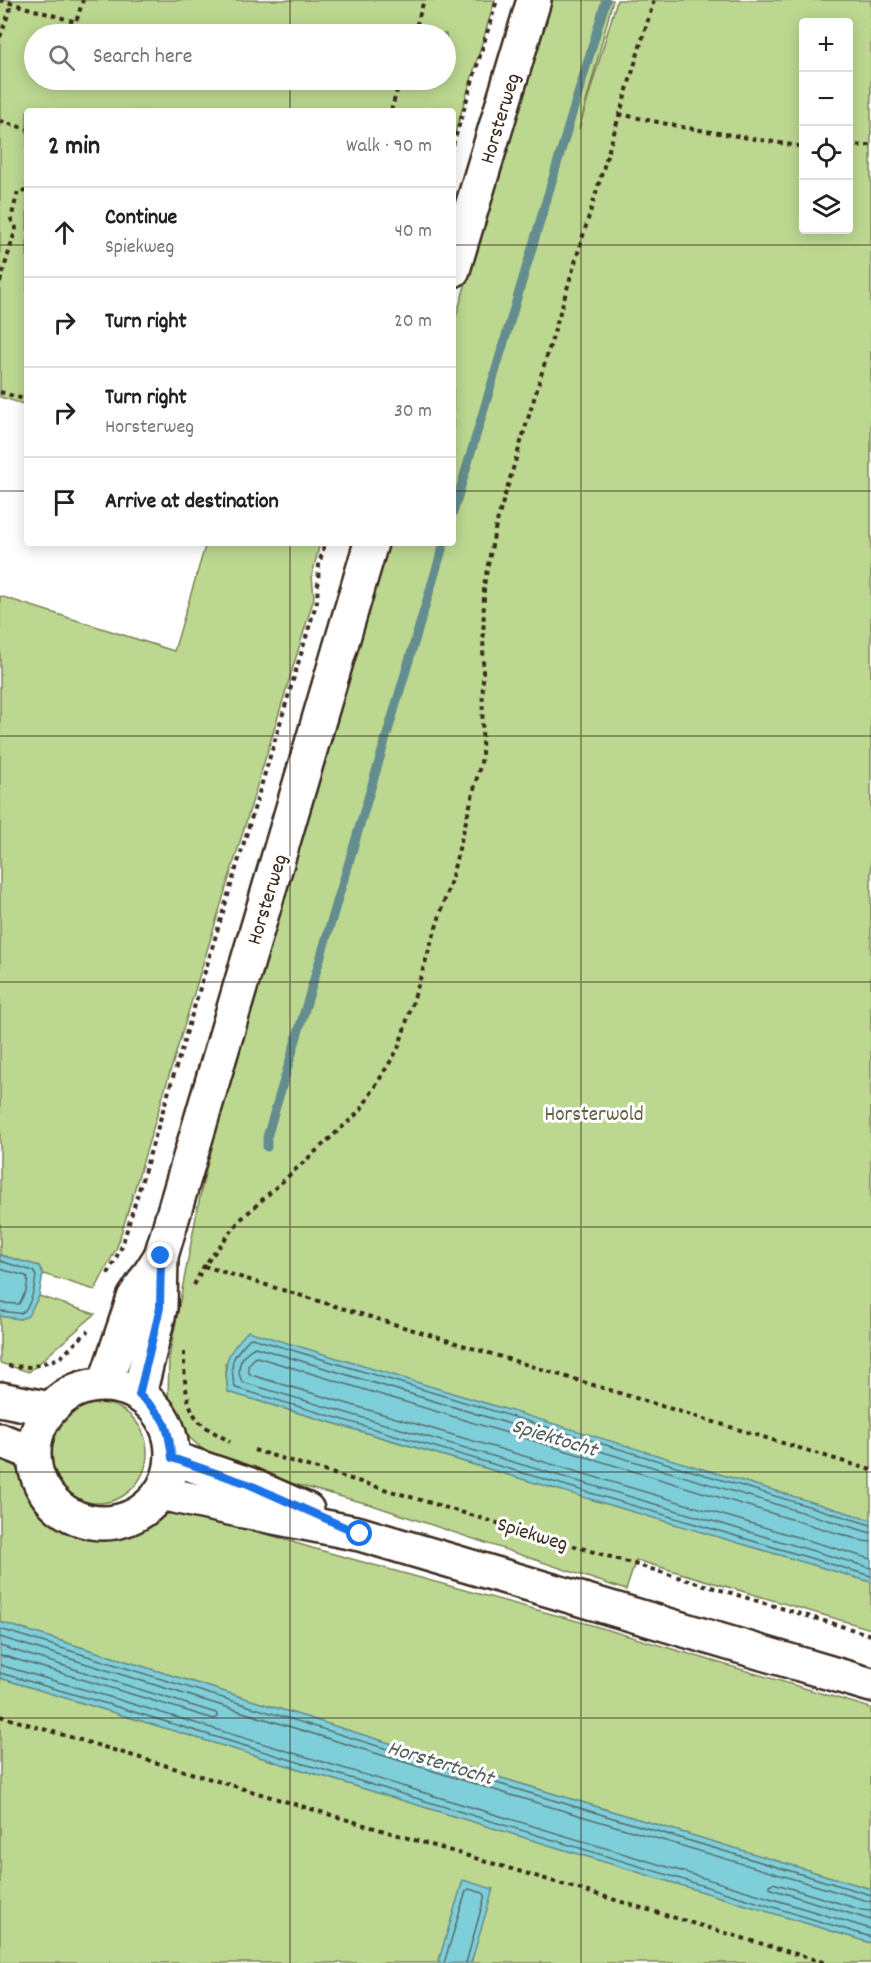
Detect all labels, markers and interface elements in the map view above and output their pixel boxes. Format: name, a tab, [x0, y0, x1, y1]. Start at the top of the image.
map controls	[799, 18, 853, 234]
button: +	[799, 18, 853, 72]
search box	[24, 24, 456, 90]
icon: search	[45, 41, 78, 74]
text: Search here	[93, 42, 192, 73]
street label: Horsterweg	[474, 70, 530, 168]
button: −	[799, 72, 853, 126]
button: locate	[799, 126, 853, 180]
text: 2 min	[48, 129, 100, 166]
text: Walk · 90 m	[346, 133, 432, 161]
button: layers	[799, 180, 853, 234]
text: Continue	[105, 203, 177, 234]
icon: ahead	[48, 216, 81, 249]
text: 40 m	[394, 218, 432, 246]
text: Spiekweg	[105, 234, 174, 262]
icon: right	[48, 306, 81, 339]
text: Turn right	[105, 307, 187, 338]
text: 20 m	[394, 308, 432, 336]
text: Turn right	[105, 383, 187, 414]
icon: right	[48, 396, 81, 429]
text: 30 m	[394, 398, 432, 426]
text: Horsterweg	[105, 414, 194, 442]
icon: arrive	[48, 486, 81, 519]
text: Arrive at destination	[105, 487, 279, 518]
street label: Horsterweg	[241, 851, 297, 949]
park label: Horsterwold	[544, 1101, 644, 1131]
route end	[147, 1242, 173, 1268]
water label: Spiektocht	[508, 1412, 602, 1468]
street label: Spiekweg	[493, 1511, 571, 1561]
route start	[346, 1520, 372, 1546]
water label: Horstertocht	[383, 1734, 499, 1796]

